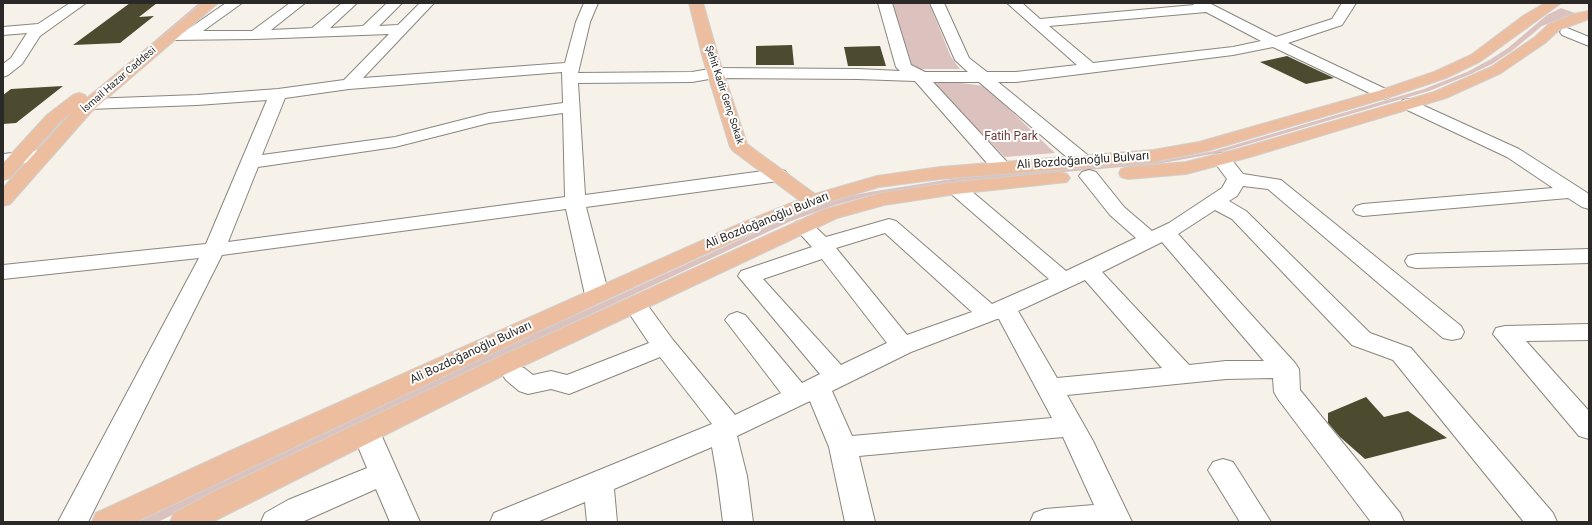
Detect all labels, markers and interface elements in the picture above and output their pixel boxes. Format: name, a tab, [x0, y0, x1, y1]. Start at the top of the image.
street label: Şehit Kadir Genç Sokak	[702, 44, 746, 146]
street label: İsmail Hazar Caddesi	[79, 45, 159, 115]
park label: Fatih Park	[984, 130, 1038, 144]
street label: Ali Bozdoğanoğlu Bulvarı	[1016, 149, 1150, 173]
street label: Ali Bozdoğanoğlu Bulvarı	[703, 189, 831, 253]
street label: Ali Bozdoğanoğlu Bulvarı	[408, 318, 534, 388]

